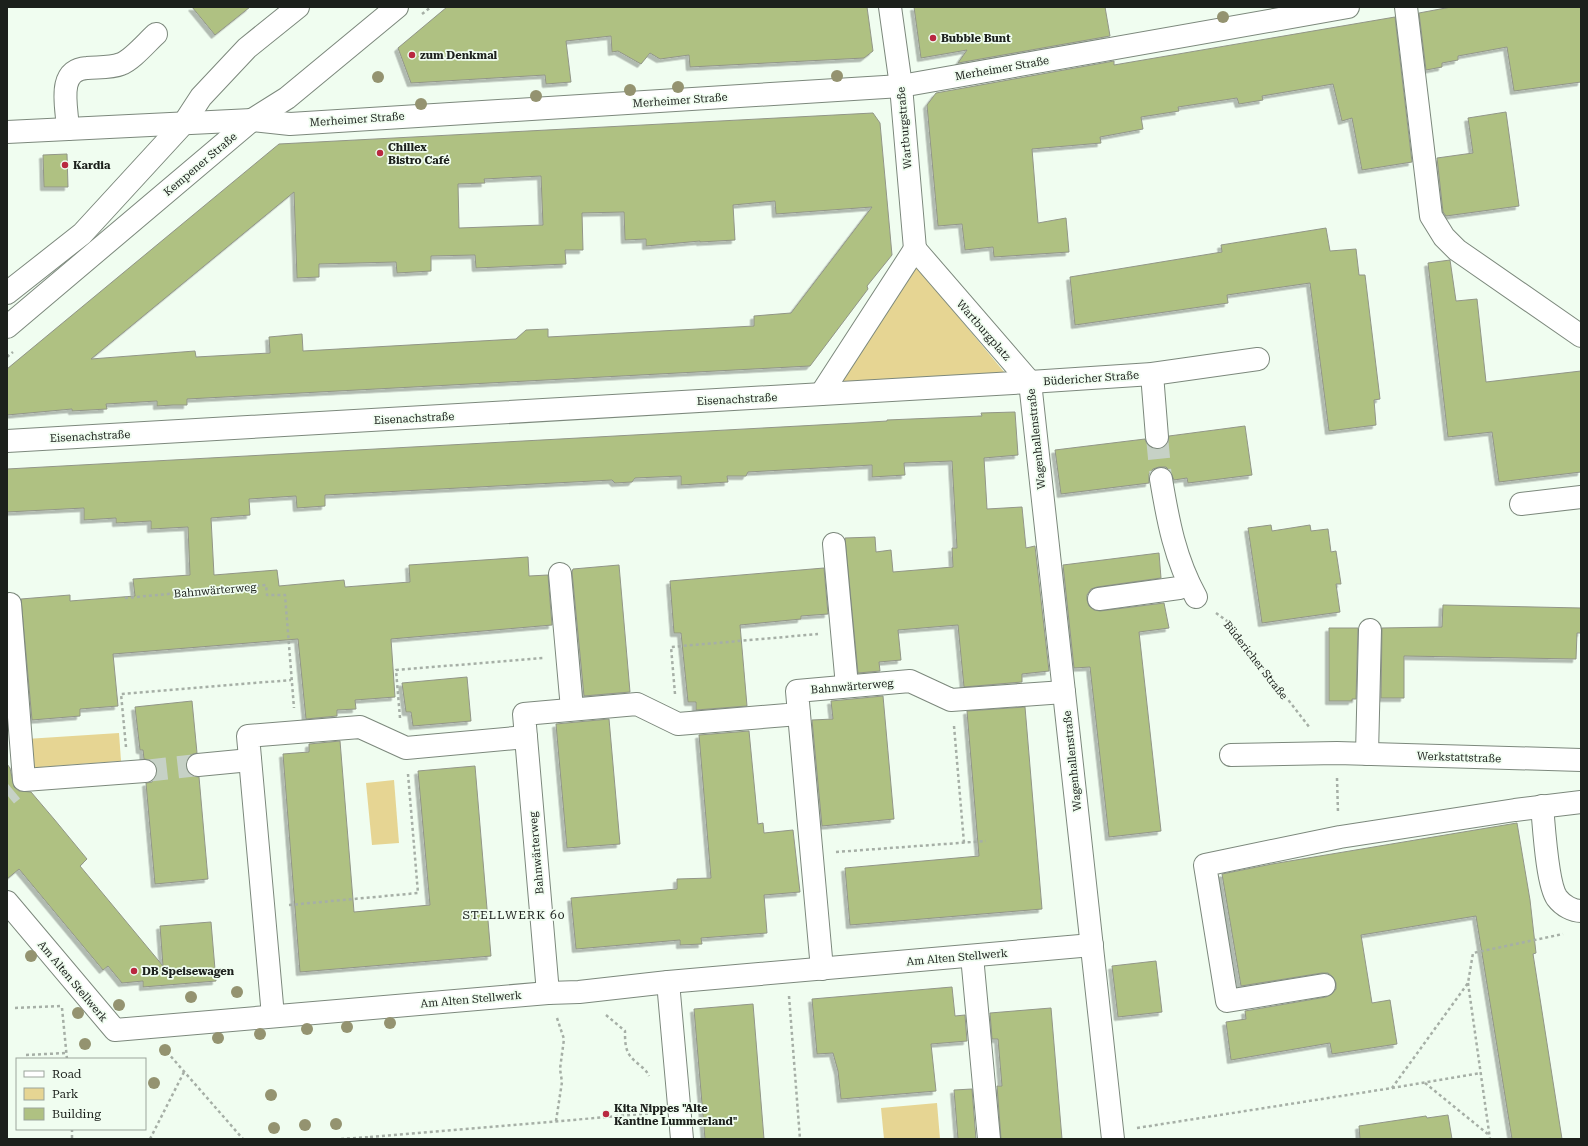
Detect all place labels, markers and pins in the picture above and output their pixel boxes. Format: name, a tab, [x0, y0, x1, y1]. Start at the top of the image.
place label: Bubble Bunt	[941, 32, 1011, 45]
marker: Bubble Bunt	[928, 33, 938, 43]
place label: zum Denkmal	[420, 49, 498, 62]
marker: zum Denkmal	[407, 50, 417, 60]
place label: Chillex Bistro Café	[388, 141, 450, 167]
marker: Chillex Bistro Café	[375, 148, 385, 158]
place label: Kardia	[73, 159, 111, 172]
marker: Kardia	[60, 160, 70, 170]
place label: DB Speisewagen	[142, 965, 235, 978]
marker: DB Speisewagen	[129, 966, 139, 976]
place label: Kita Nippes "Alte Kantine Lummerland"	[614, 1102, 738, 1128]
marker: Kita Nippes "Alte Kantine Lummerland"	[601, 1109, 611, 1119]

